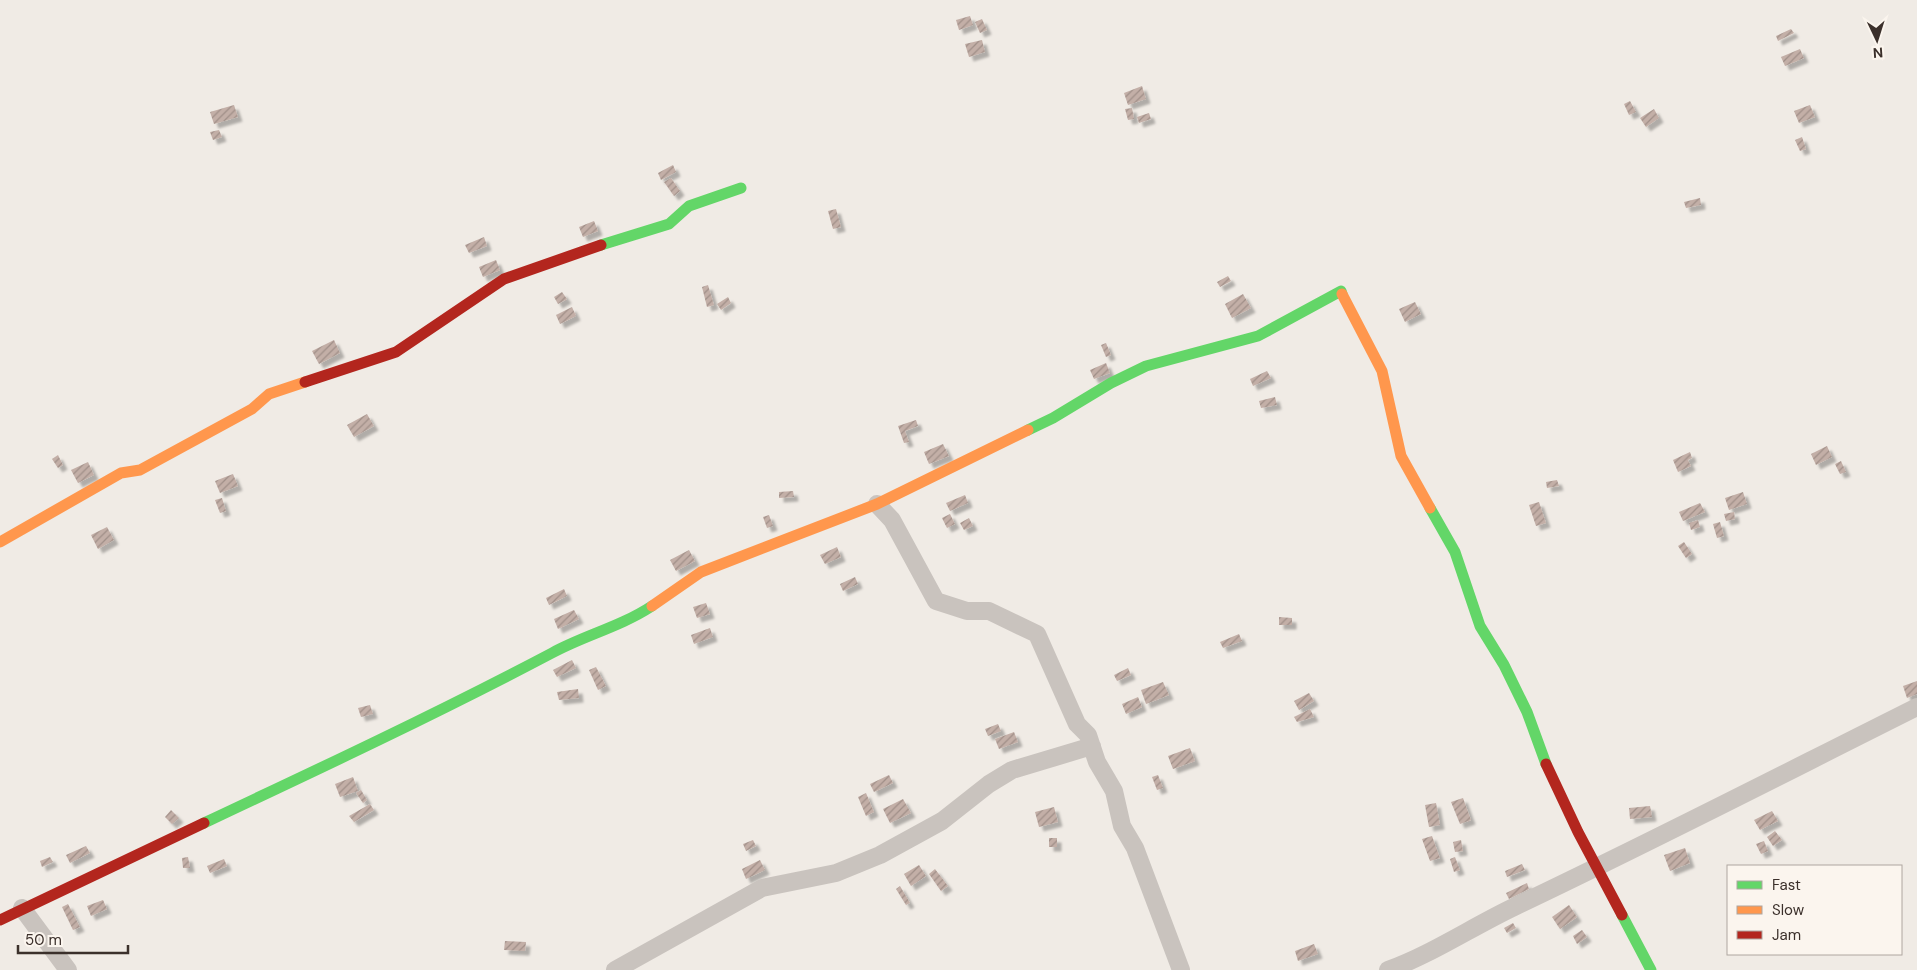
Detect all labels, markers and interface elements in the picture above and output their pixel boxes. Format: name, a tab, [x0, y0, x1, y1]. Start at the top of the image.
north arrow	[1852, 15, 1902, 65]
text: N	[1872, 44, 1884, 62]
legend	[1727, 865, 1902, 955]
text: Fast	[1772, 875, 1801, 895]
text: Slow	[1772, 900, 1805, 920]
scale bar	[18, 922, 128, 954]
text: Jam	[1772, 925, 1801, 945]
text: 50 m	[25, 930, 62, 950]

